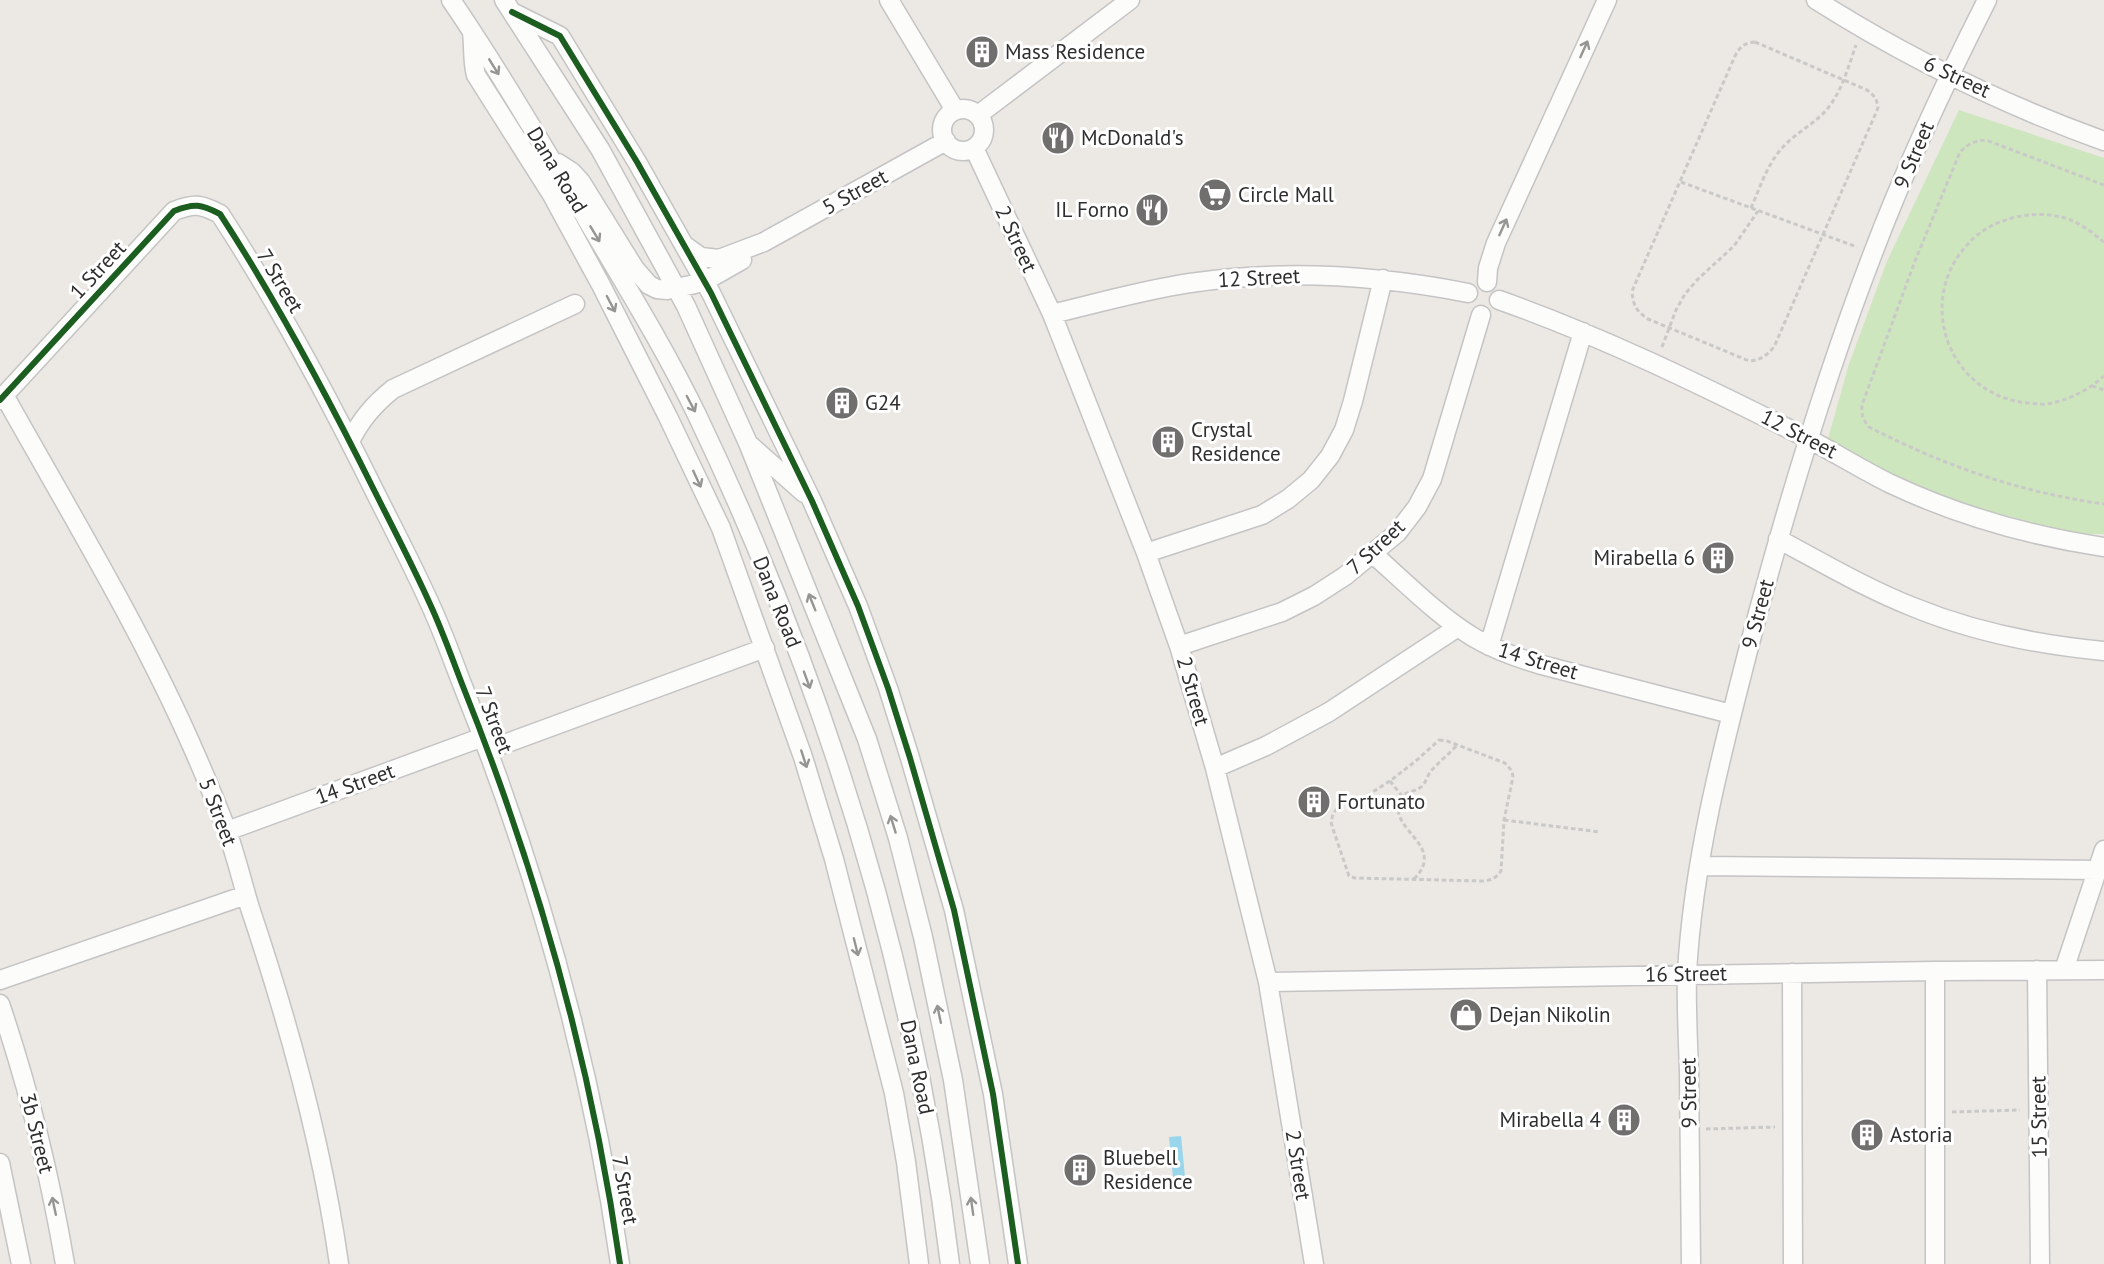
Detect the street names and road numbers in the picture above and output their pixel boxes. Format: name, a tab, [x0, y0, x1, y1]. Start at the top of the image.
street label: 6 Street	[1919, 49, 1995, 104]
street label: 9 Street	[1887, 117, 1940, 193]
street label: Dana Road	[521, 122, 594, 218]
street label: 5 Street	[817, 163, 892, 221]
street label: 2 Street	[989, 201, 1044, 277]
street label: 1 Street	[64, 235, 132, 305]
street label: 7 Street	[251, 244, 310, 318]
street label: 12 Street	[1217, 262, 1301, 293]
street label: 12 Street	[1757, 403, 1842, 464]
street label: 7 Street	[1341, 513, 1410, 580]
street label: Dana Road	[747, 552, 808, 651]
street label: 9 Street	[1735, 576, 1780, 652]
street label: 14 Street	[1495, 636, 1581, 685]
street label: 2 Street	[1171, 653, 1216, 729]
street label: 7 Street	[469, 683, 520, 757]
street label: 14 Street	[312, 757, 398, 810]
street label: 5 Street	[193, 774, 244, 850]
street label: 16 Street	[1645, 959, 1727, 988]
street label: Dana Road	[894, 1017, 941, 1117]
street label: 9 Street	[1674, 1057, 1703, 1129]
street label: 15 Street	[2024, 1076, 2053, 1158]
street label: 3b Street	[14, 1090, 61, 1176]
street label: 2 Street	[1280, 1128, 1317, 1202]
street label: 7 Street	[606, 1153, 645, 1227]

